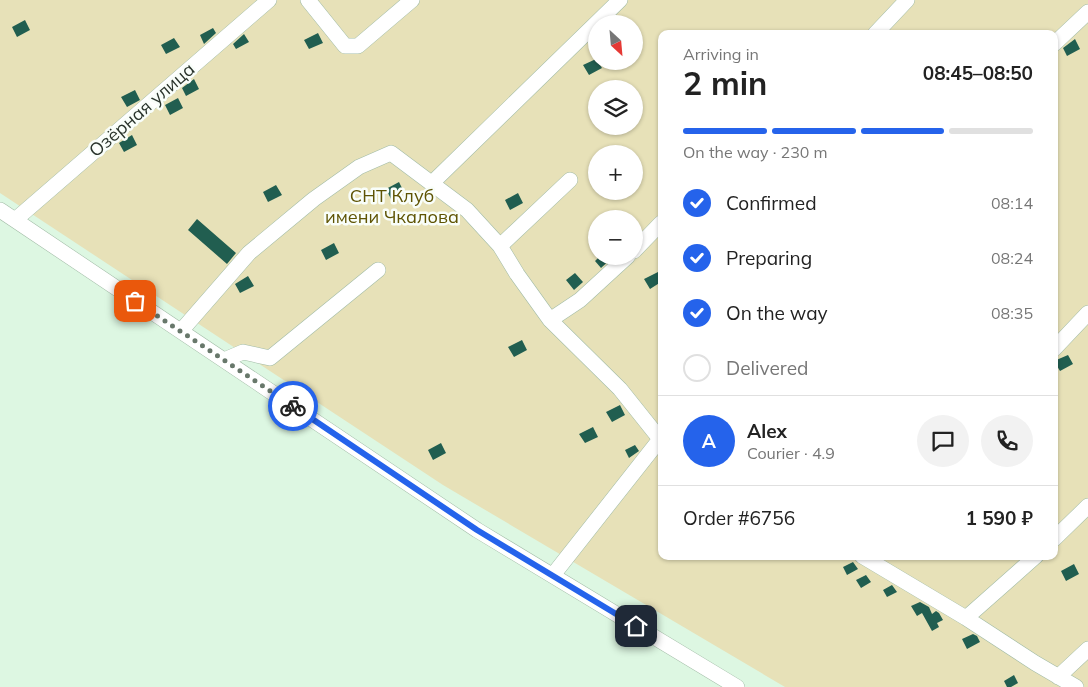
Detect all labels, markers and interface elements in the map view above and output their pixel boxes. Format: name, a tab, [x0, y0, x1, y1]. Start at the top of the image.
north arrow	[588, 15, 642, 70]
map controls	[588, 15, 643, 265]
text: Arriving in	[683, 44, 759, 64]
street label: Озёрная улица	[84, 57, 199, 162]
text: 08:45–08:50	[923, 61, 1033, 85]
text: 2 min	[683, 63, 767, 103]
button: layers	[588, 80, 643, 135]
text: On the way · 230 m	[683, 142, 828, 162]
button: +	[588, 145, 643, 200]
park label: СНТ Клуб имени Чкалова	[325, 184, 459, 228]
icon: check	[683, 189, 711, 217]
text: Confirmed	[726, 191, 817, 215]
text: 08:14	[991, 193, 1033, 213]
button: −	[588, 210, 643, 265]
icon: check	[683, 244, 711, 272]
text: Preparing	[726, 246, 812, 270]
text: 08:24	[991, 248, 1033, 268]
pin	[114, 280, 156, 322]
icon: bag	[121, 287, 149, 315]
icon: check	[683, 299, 711, 327]
text: On the way	[726, 301, 828, 325]
text: 08:35	[991, 303, 1033, 323]
text: Delivered	[726, 356, 808, 380]
courier	[268, 381, 318, 431]
icon: bike	[279, 392, 307, 420]
button: chat	[917, 415, 969, 467]
button: phone	[981, 415, 1033, 467]
text: Alex	[747, 419, 787, 443]
text: A	[702, 429, 716, 453]
text: Courier · 4.9	[747, 443, 835, 463]
text: Order #6756	[683, 506, 795, 530]
text: 1 590 ₽	[966, 506, 1033, 530]
pin	[615, 605, 657, 647]
icon: home	[622, 612, 650, 640]

